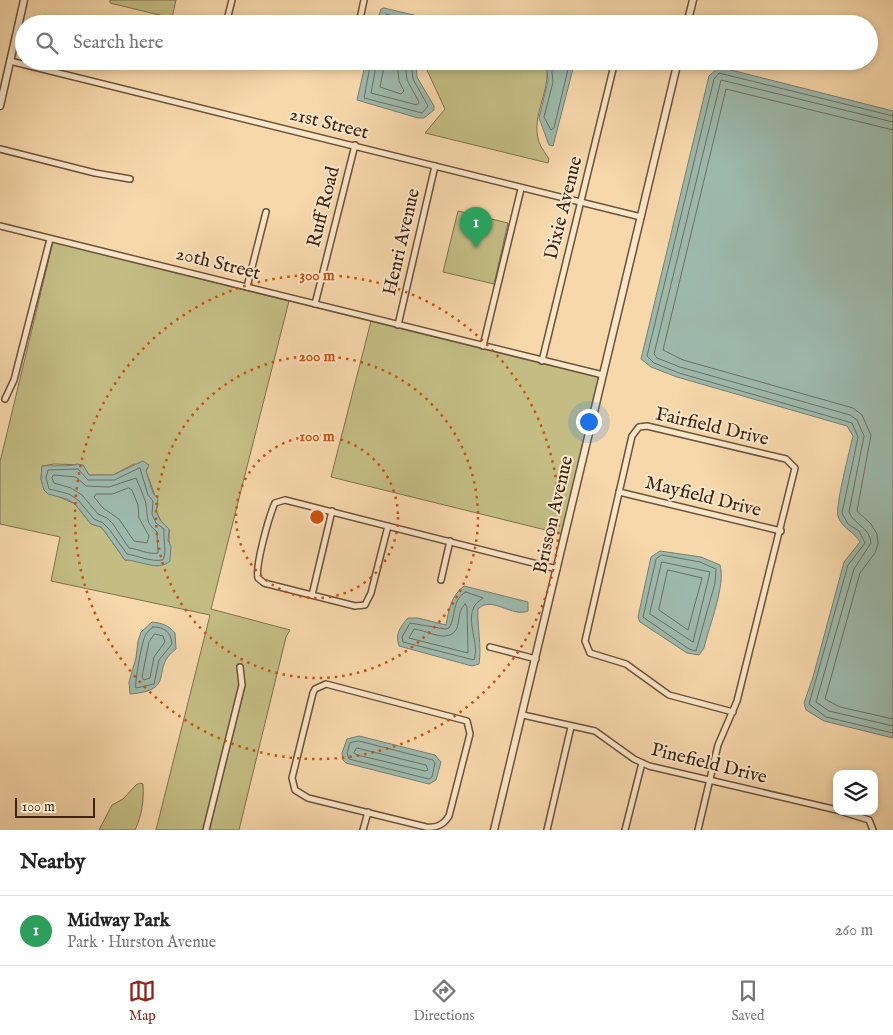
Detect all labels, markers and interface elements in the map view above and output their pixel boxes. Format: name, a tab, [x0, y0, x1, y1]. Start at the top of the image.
search box	[15, 15, 878, 70]
icon: search	[33, 29, 61, 57]
text: Search here	[73, 31, 164, 55]
street label: 21st Street	[287, 103, 371, 146]
street label: Dixie Avenue	[540, 154, 588, 262]
street label: Ruff Road	[302, 163, 346, 250]
street label: Henri Avenue	[378, 186, 426, 298]
pin: 1	[460, 207, 492, 248]
street label: 20th Street	[173, 242, 263, 286]
text: 300 m	[299, 266, 335, 285]
text: 200 m	[299, 347, 336, 366]
street label: Fairfield Drive	[653, 402, 771, 452]
your location	[576, 409, 602, 435]
text: 100 m	[299, 427, 335, 446]
street label: Brisson Avenue	[529, 453, 579, 576]
street label: Mayfield Drive	[643, 471, 764, 523]
centre of rings	[308, 508, 326, 526]
street label: Pinefield Drive	[649, 738, 770, 790]
map controls	[833, 770, 878, 815]
button: layers	[833, 770, 878, 815]
scale bar	[15, 795, 95, 818]
text: 100 m	[22, 798, 55, 816]
text: Nearby	[20, 849, 85, 876]
text: Midway Park	[67, 909, 170, 933]
text: 1	[33, 921, 39, 941]
text: 260 m	[835, 921, 873, 941]
text: Park · Hurston Avenue	[67, 933, 216, 953]
tab: Map	[128, 977, 156, 1025]
tab: Directions	[413, 977, 474, 1025]
tab: Saved	[731, 977, 764, 1025]

